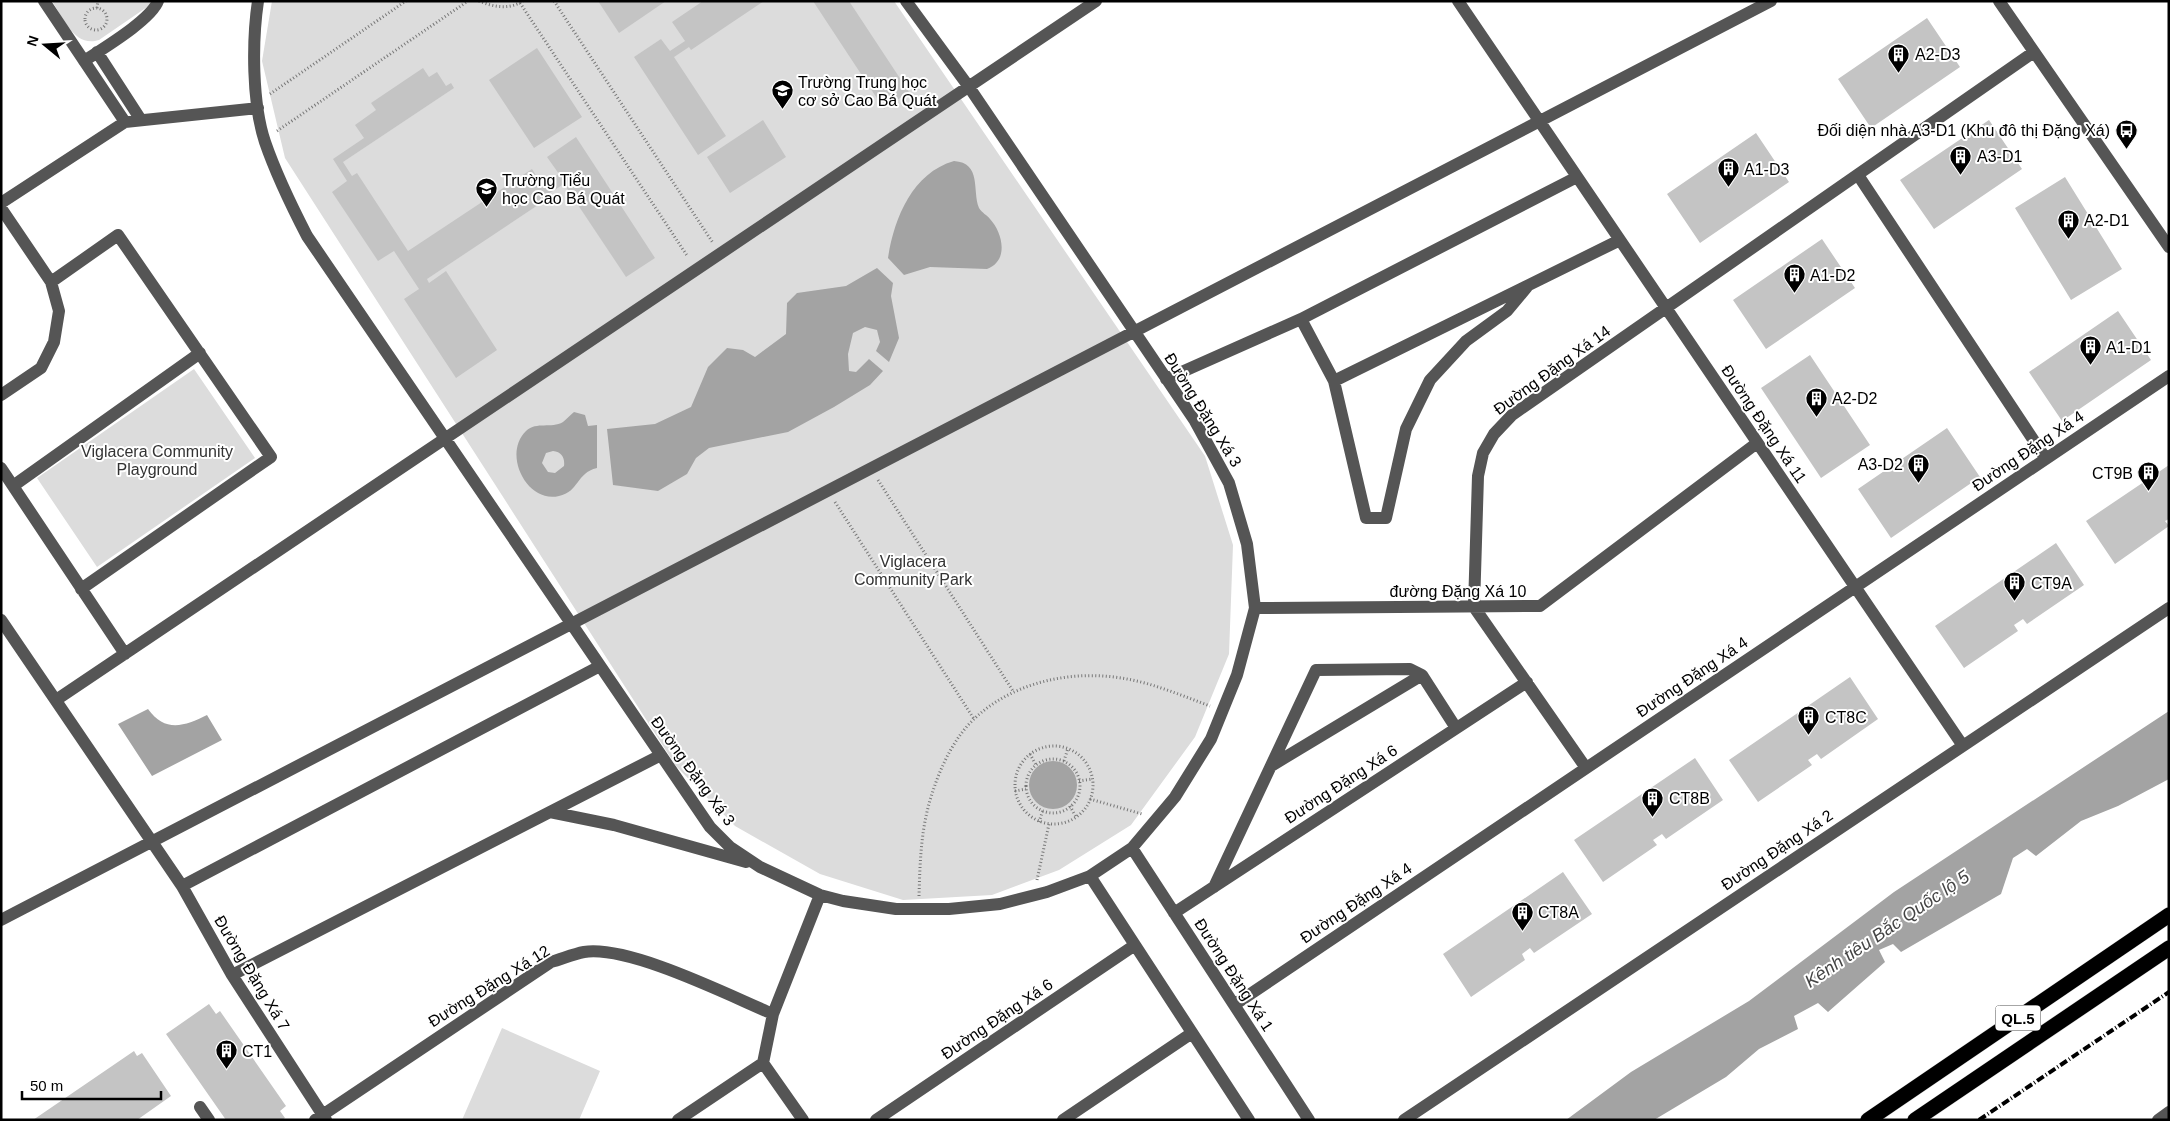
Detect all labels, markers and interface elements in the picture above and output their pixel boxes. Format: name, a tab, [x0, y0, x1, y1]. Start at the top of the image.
north arrow	[20, 20, 70, 70]
text: N	[23, 34, 42, 48]
building icon: A2-D3	[1887, 42, 1911, 73]
place label: A2-D3	[1915, 46, 1960, 63]
place label: Trường Trung học cơ sở Cao Bá Quát	[798, 74, 937, 109]
school or university icon: Trường Trung học cơ sở Cao Bá Quát	[770, 79, 794, 110]
bus stop icon: Đối diện nhà A3-D1 (Khu đô thị Đặng Xá)	[2114, 118, 2138, 149]
place label: Đối diện nhà A3-D1 (Khu đô thị Đặng Xá)	[1817, 122, 2110, 139]
building icon: A3-D1	[1949, 144, 1973, 175]
place label: A3-D1	[1977, 148, 2022, 165]
building icon: A1-D3	[1716, 157, 1740, 188]
place label: A1-D3	[1744, 161, 1789, 178]
place label: Trường Tiểu học Cao Bá Quát	[502, 172, 625, 207]
school or university icon: Trường Tiểu học Cao Bá Quát	[474, 177, 498, 208]
building icon: A2-D1	[2056, 208, 2080, 239]
place label: A2-D1	[2084, 212, 2129, 229]
building icon: A1-D2	[1782, 263, 1806, 294]
place label: A1-D2	[1810, 267, 1855, 284]
street label: Đường Đặng Xá 14	[1491, 322, 1614, 418]
building icon: A1-D1	[2078, 335, 2102, 366]
place label: A1-D1	[2106, 339, 2151, 356]
street label: Đường Đặng Xá 3	[1161, 350, 1245, 470]
street label: Đường Đặng Xá 11	[1718, 362, 1810, 486]
building icon: A2-D2	[1804, 386, 1828, 417]
place label: A2-D2	[1832, 390, 1877, 407]
street label: Đường Đặng Xá 4	[1969, 407, 2087, 495]
park label: Viglacera Community Playground	[81, 443, 233, 478]
building icon: A3-D2	[1907, 452, 1931, 483]
place label: A3-D2	[1858, 456, 1903, 473]
building icon: CT9B	[2137, 461, 2161, 492]
place label: CT9B	[2092, 465, 2133, 482]
park label: Viglacera Community Park	[854, 553, 973, 588]
building icon: CT9A	[2003, 571, 2027, 602]
place label: CT9A	[2031, 575, 2072, 592]
street label: đường Đặng Xá 10	[1390, 583, 1527, 600]
street label: Đường Đặng Xá 4	[1633, 633, 1751, 721]
building icon: CT8C	[1797, 705, 1821, 736]
place label: CT8C	[1825, 709, 1867, 726]
street label: Đường Đặng Xá 3	[648, 713, 738, 829]
street label: Đường Đặng Xá 6	[1282, 741, 1400, 827]
building icon: CT8B	[1641, 786, 1665, 817]
place label: CT8B	[1669, 790, 1710, 807]
street label: Đường Đặng Xá 2	[1718, 806, 1836, 894]
street label: Đường Đặng Xá 4	[1297, 859, 1415, 947]
water label: Kênh tiêu Bắc Quốc lộ 5	[1801, 866, 1974, 992]
building icon: CT8A	[1510, 900, 1534, 931]
place label: CT8A	[1538, 904, 1579, 921]
street label: Đường Đặng Xá 7	[211, 913, 293, 1033]
street label: Đường Đặng Xá 1	[1191, 916, 1277, 1034]
street label: Đường Đặng Xá 12	[425, 942, 553, 1030]
street label: Đường Đặng Xá 6	[938, 975, 1056, 1063]
road number: QL.5	[1996, 1006, 2040, 1030]
building icon: CT1	[214, 1039, 238, 1070]
place label: CT1	[242, 1043, 272, 1060]
scale bar	[22, 1068, 161, 1100]
text: 50 m	[30, 1077, 63, 1094]

